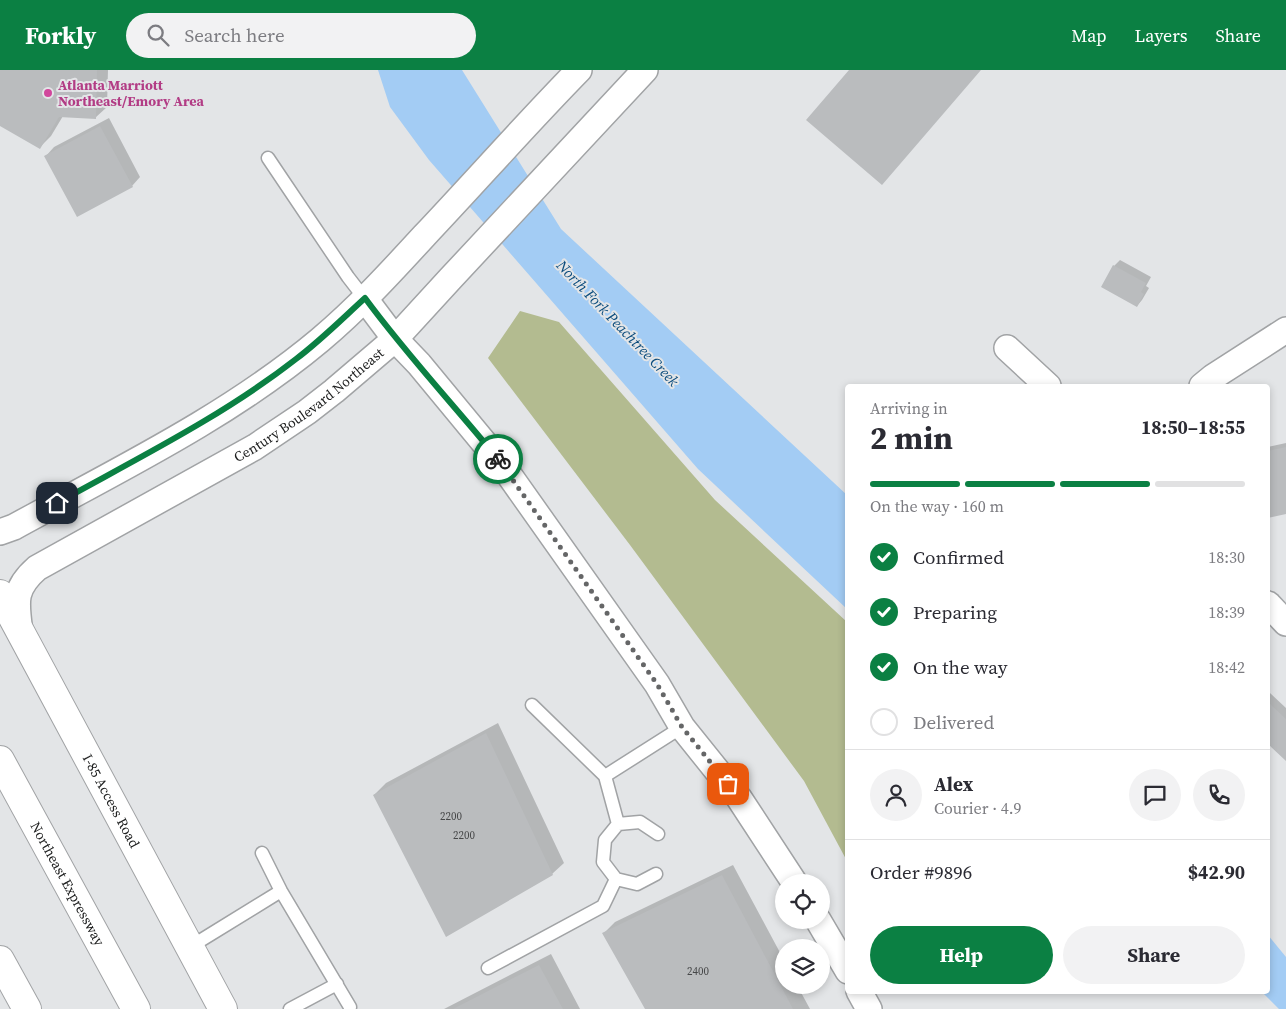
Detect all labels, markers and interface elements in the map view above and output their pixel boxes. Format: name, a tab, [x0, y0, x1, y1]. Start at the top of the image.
search box	[126, 13, 476, 58]
text: Forkly	[25, 19, 96, 52]
icon: search	[144, 21, 172, 49]
text: Search here	[184, 22, 285, 48]
text: Map	[1071, 23, 1106, 48]
text: Layers	[1134, 23, 1187, 48]
text: Share	[1215, 23, 1261, 48]
place label: Atlanta Marriott Northeast/Emory Area	[58, 75, 204, 111]
marker: Atlanta Marriott Northeast/Emory Area	[42, 87, 54, 99]
water label: North Fork Peachtree Creek	[551, 255, 685, 391]
street label: Century Boulevard Northeast	[230, 343, 388, 467]
text: Arriving in	[870, 397, 948, 419]
text: 18:50–18:55	[1141, 414, 1245, 440]
text: 2 min	[870, 416, 953, 460]
courier	[473, 434, 523, 484]
icon: bike	[484, 445, 512, 473]
pin	[36, 482, 78, 524]
icon: home	[43, 489, 71, 517]
text: On the way · 160 m	[870, 495, 1004, 517]
icon: check	[870, 543, 898, 571]
text: Confirmed	[913, 544, 1004, 570]
text: 18:30	[1208, 546, 1245, 568]
icon: check	[870, 598, 898, 626]
text: Preparing	[913, 599, 997, 625]
text: 18:39	[1208, 601, 1245, 623]
icon: check	[870, 653, 898, 681]
text: On the way	[913, 654, 1008, 680]
text: 18:42	[1208, 656, 1245, 678]
text: Delivered	[913, 709, 994, 735]
street label: I-85 Access Road	[78, 751, 145, 852]
pin	[707, 763, 749, 805]
button: person	[870, 769, 922, 821]
button: chat	[1129, 769, 1181, 821]
button: phone	[1193, 769, 1245, 821]
icon: bag	[714, 770, 742, 798]
text: Alex	[934, 771, 973, 797]
text: Courier · 4.9	[934, 797, 1022, 819]
house number: 2200	[440, 809, 462, 824]
street label: Northeast Expressway	[26, 818, 110, 950]
house number: 2200	[453, 828, 475, 843]
text: Order #9896	[870, 859, 972, 885]
text: $42.90	[1188, 859, 1245, 885]
map controls	[775, 874, 830, 994]
button: locate	[775, 874, 830, 929]
button: Help	[870, 926, 1053, 984]
button: Share	[1063, 926, 1245, 984]
button: layers	[775, 939, 830, 994]
house number: 2400	[687, 964, 709, 979]

